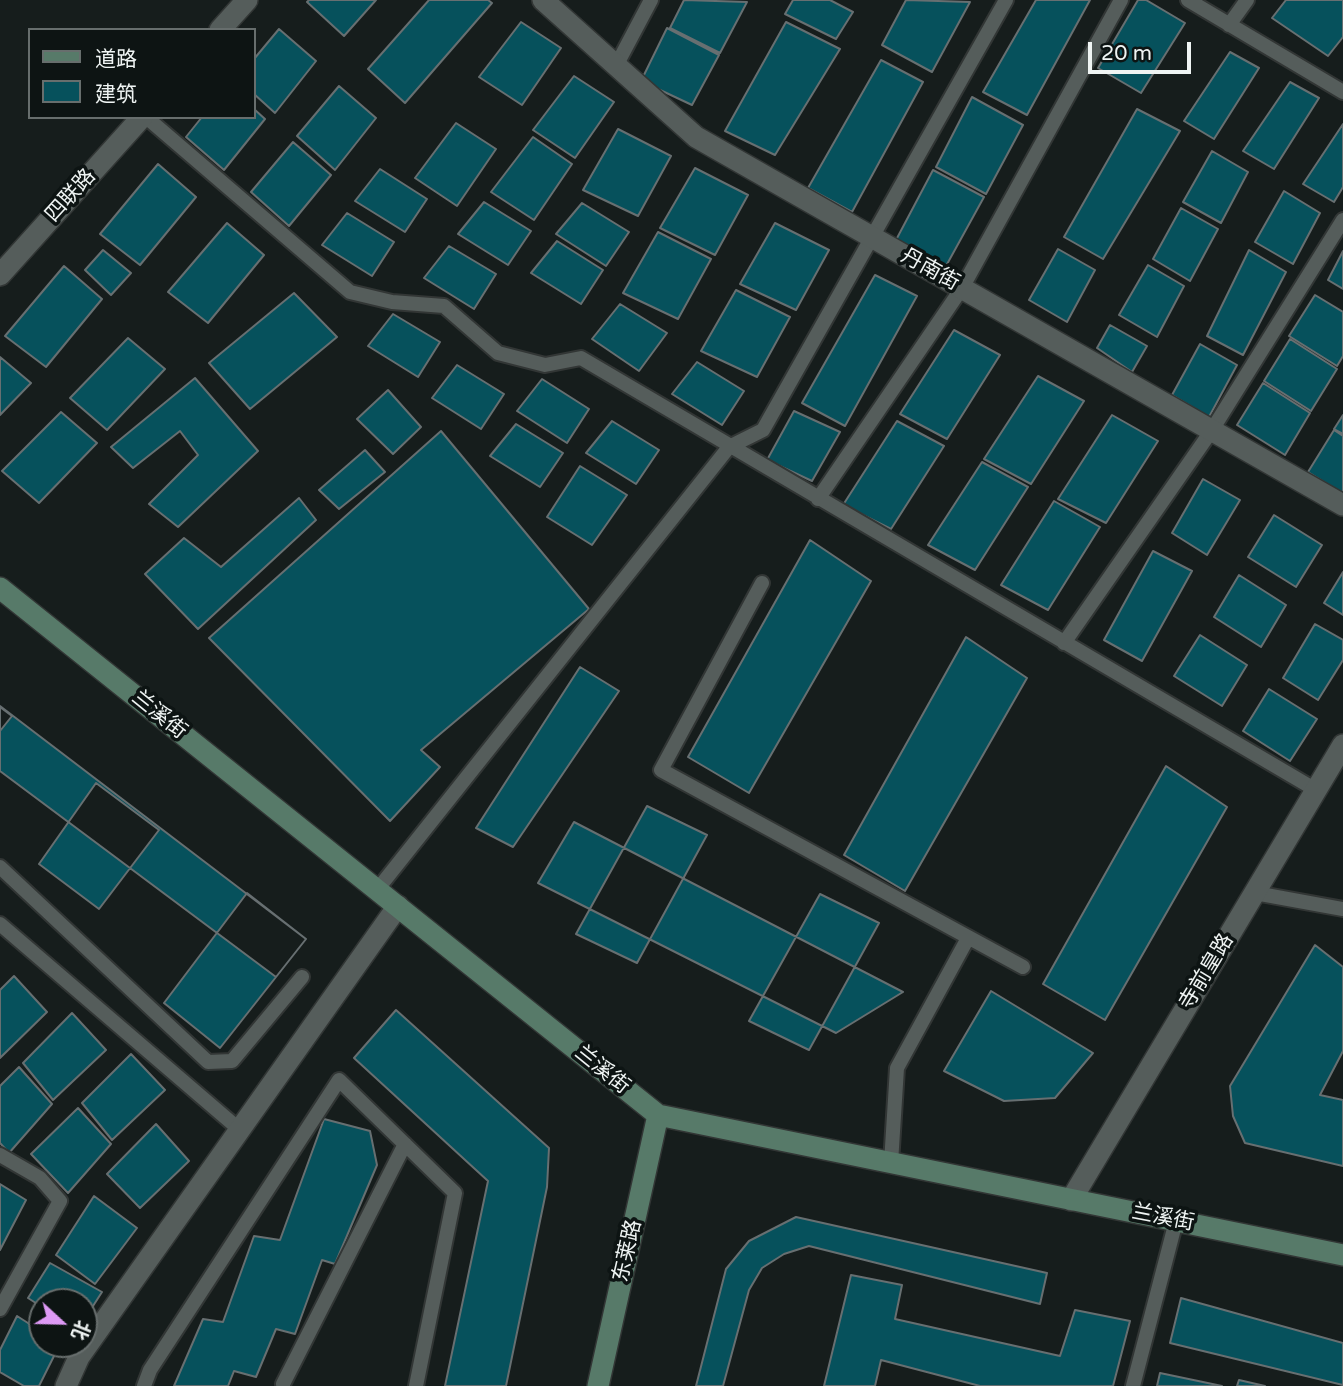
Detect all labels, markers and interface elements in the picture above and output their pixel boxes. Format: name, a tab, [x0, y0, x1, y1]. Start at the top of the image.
legend	[28, 28, 256, 119]
scale bar	[1091, 28, 1194, 72]
text: 20 m	[1101, 41, 1152, 66]
text: 道路	[95, 47, 137, 72]
text: 建筑	[95, 82, 137, 107]
street label: 四联路	[41, 164, 101, 228]
street label: 丹南街	[896, 244, 964, 296]
street label: 兰溪街	[127, 685, 191, 745]
street label: 寺前皇路	[1175, 930, 1239, 1014]
street label: 兰溪街	[570, 1040, 634, 1100]
street label: 兰溪街	[1130, 1200, 1196, 1236]
street label: 东莱路	[609, 1217, 647, 1285]
north arrow	[28, 1288, 98, 1358]
text: 北	[67, 1317, 94, 1343]

